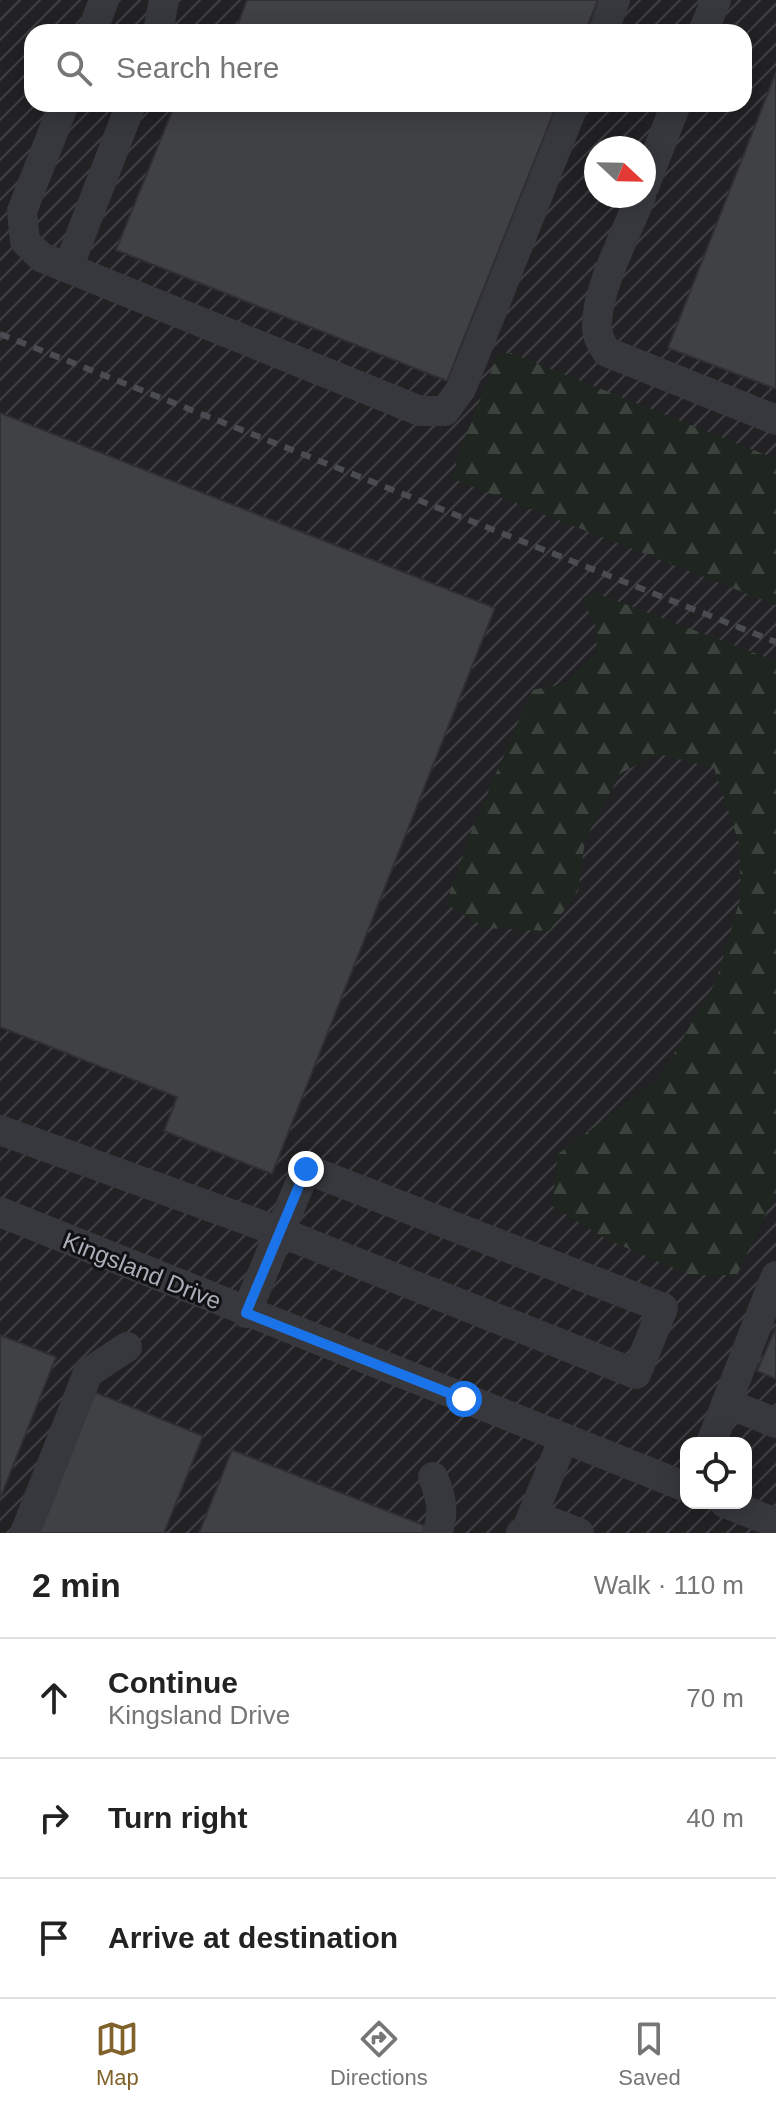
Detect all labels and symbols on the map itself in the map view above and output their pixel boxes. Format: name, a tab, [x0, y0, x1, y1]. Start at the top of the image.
north arrow	[584, 136, 656, 208]
route end	[288, 1151, 324, 1187]
street label: Kingsland Drive	[59, 1227, 225, 1315]
route start	[446, 1381, 482, 1417]

